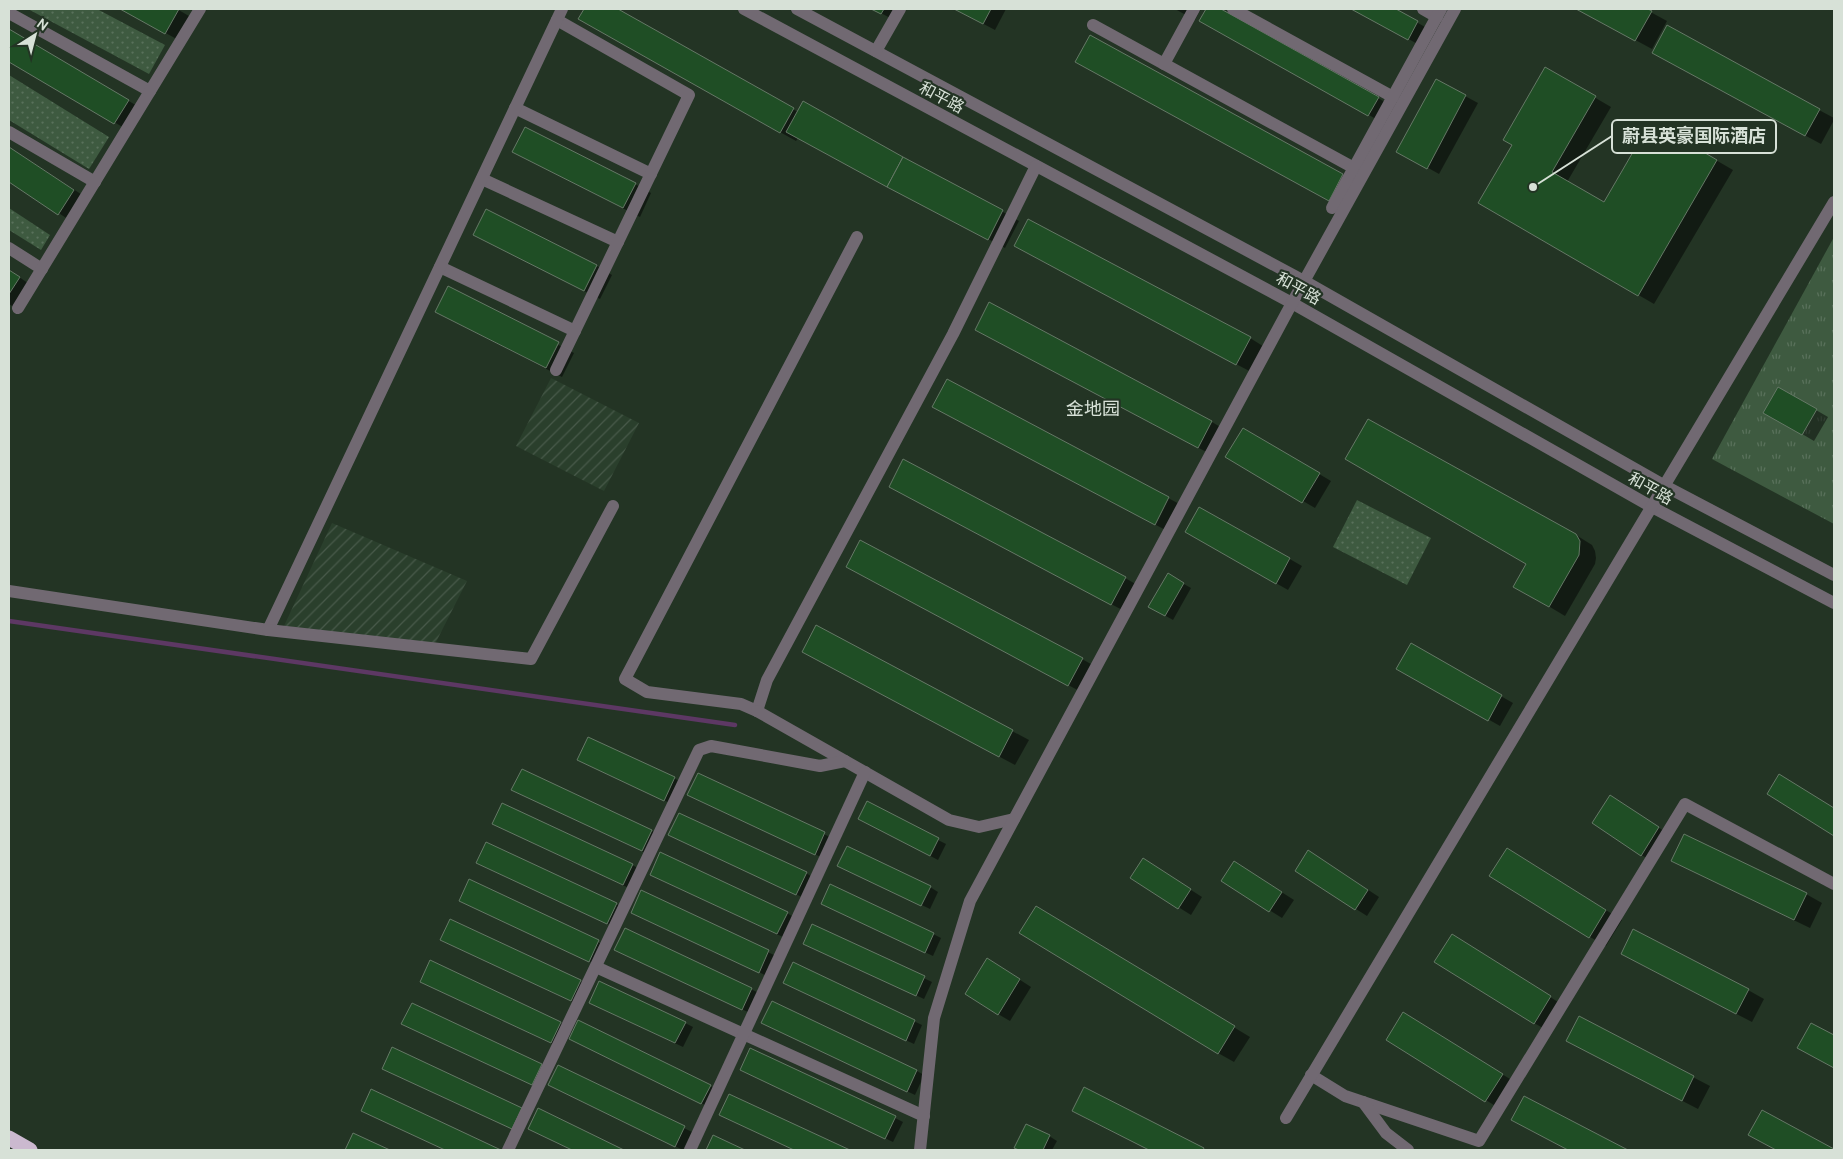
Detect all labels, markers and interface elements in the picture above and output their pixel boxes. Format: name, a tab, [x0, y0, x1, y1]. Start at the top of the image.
north arrow	[10, 10, 60, 60]
text: N	[33, 14, 52, 35]
street label: 和平路	[916, 78, 967, 117]
callout: 蔚县英豪国际酒店	[1612, 120, 1776, 153]
text: 蔚县英豪国际酒店	[1622, 125, 1766, 147]
street label: 和平路	[1273, 268, 1324, 308]
district label: 金地园	[1066, 398, 1120, 420]
street label: 和平路	[1625, 468, 1676, 508]

